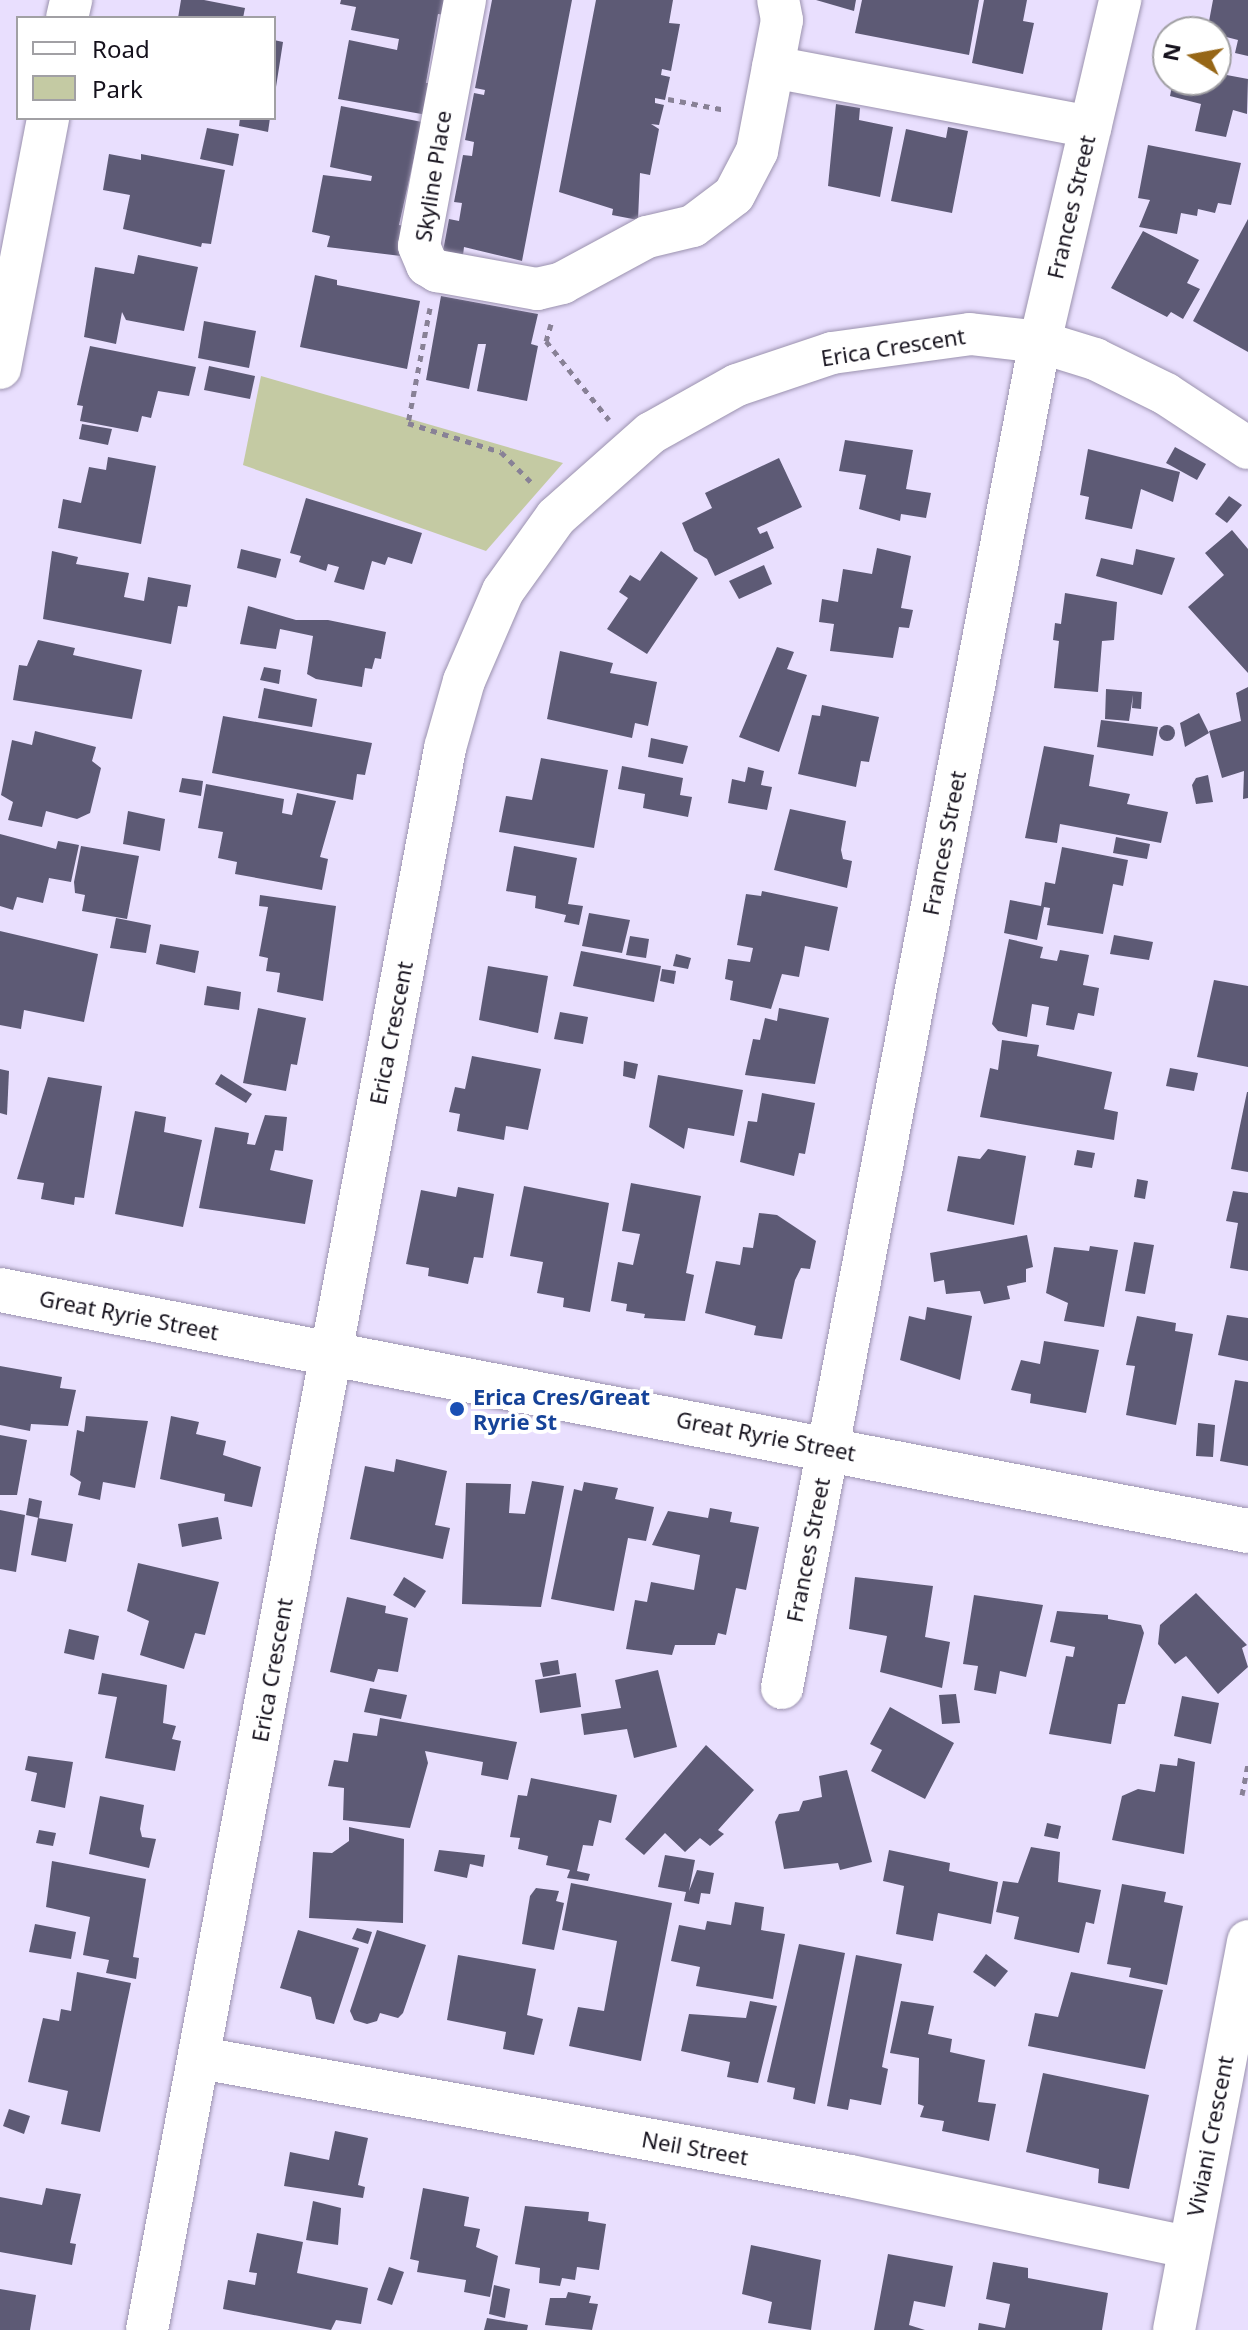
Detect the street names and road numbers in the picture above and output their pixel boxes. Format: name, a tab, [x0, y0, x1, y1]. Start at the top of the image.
street label: Skyline Place	[410, 109, 456, 243]
street label: Frances Street	[1042, 133, 1100, 281]
street label: Erica Crescent	[819, 323, 967, 371]
street label: Frances Street	[917, 769, 971, 917]
street label: Erica Crescent	[364, 959, 418, 1107]
street label: Great Ryrie Street	[37, 1285, 221, 1345]
street label: Great Ryrie Street	[674, 1406, 858, 1466]
street label: Frances Street	[781, 1476, 835, 1624]
street label: Erica Crescent	[246, 1596, 298, 1744]
street label: Viviani Crescent	[1181, 2053, 1239, 2219]
street label: Neil Street	[640, 2126, 750, 2170]

